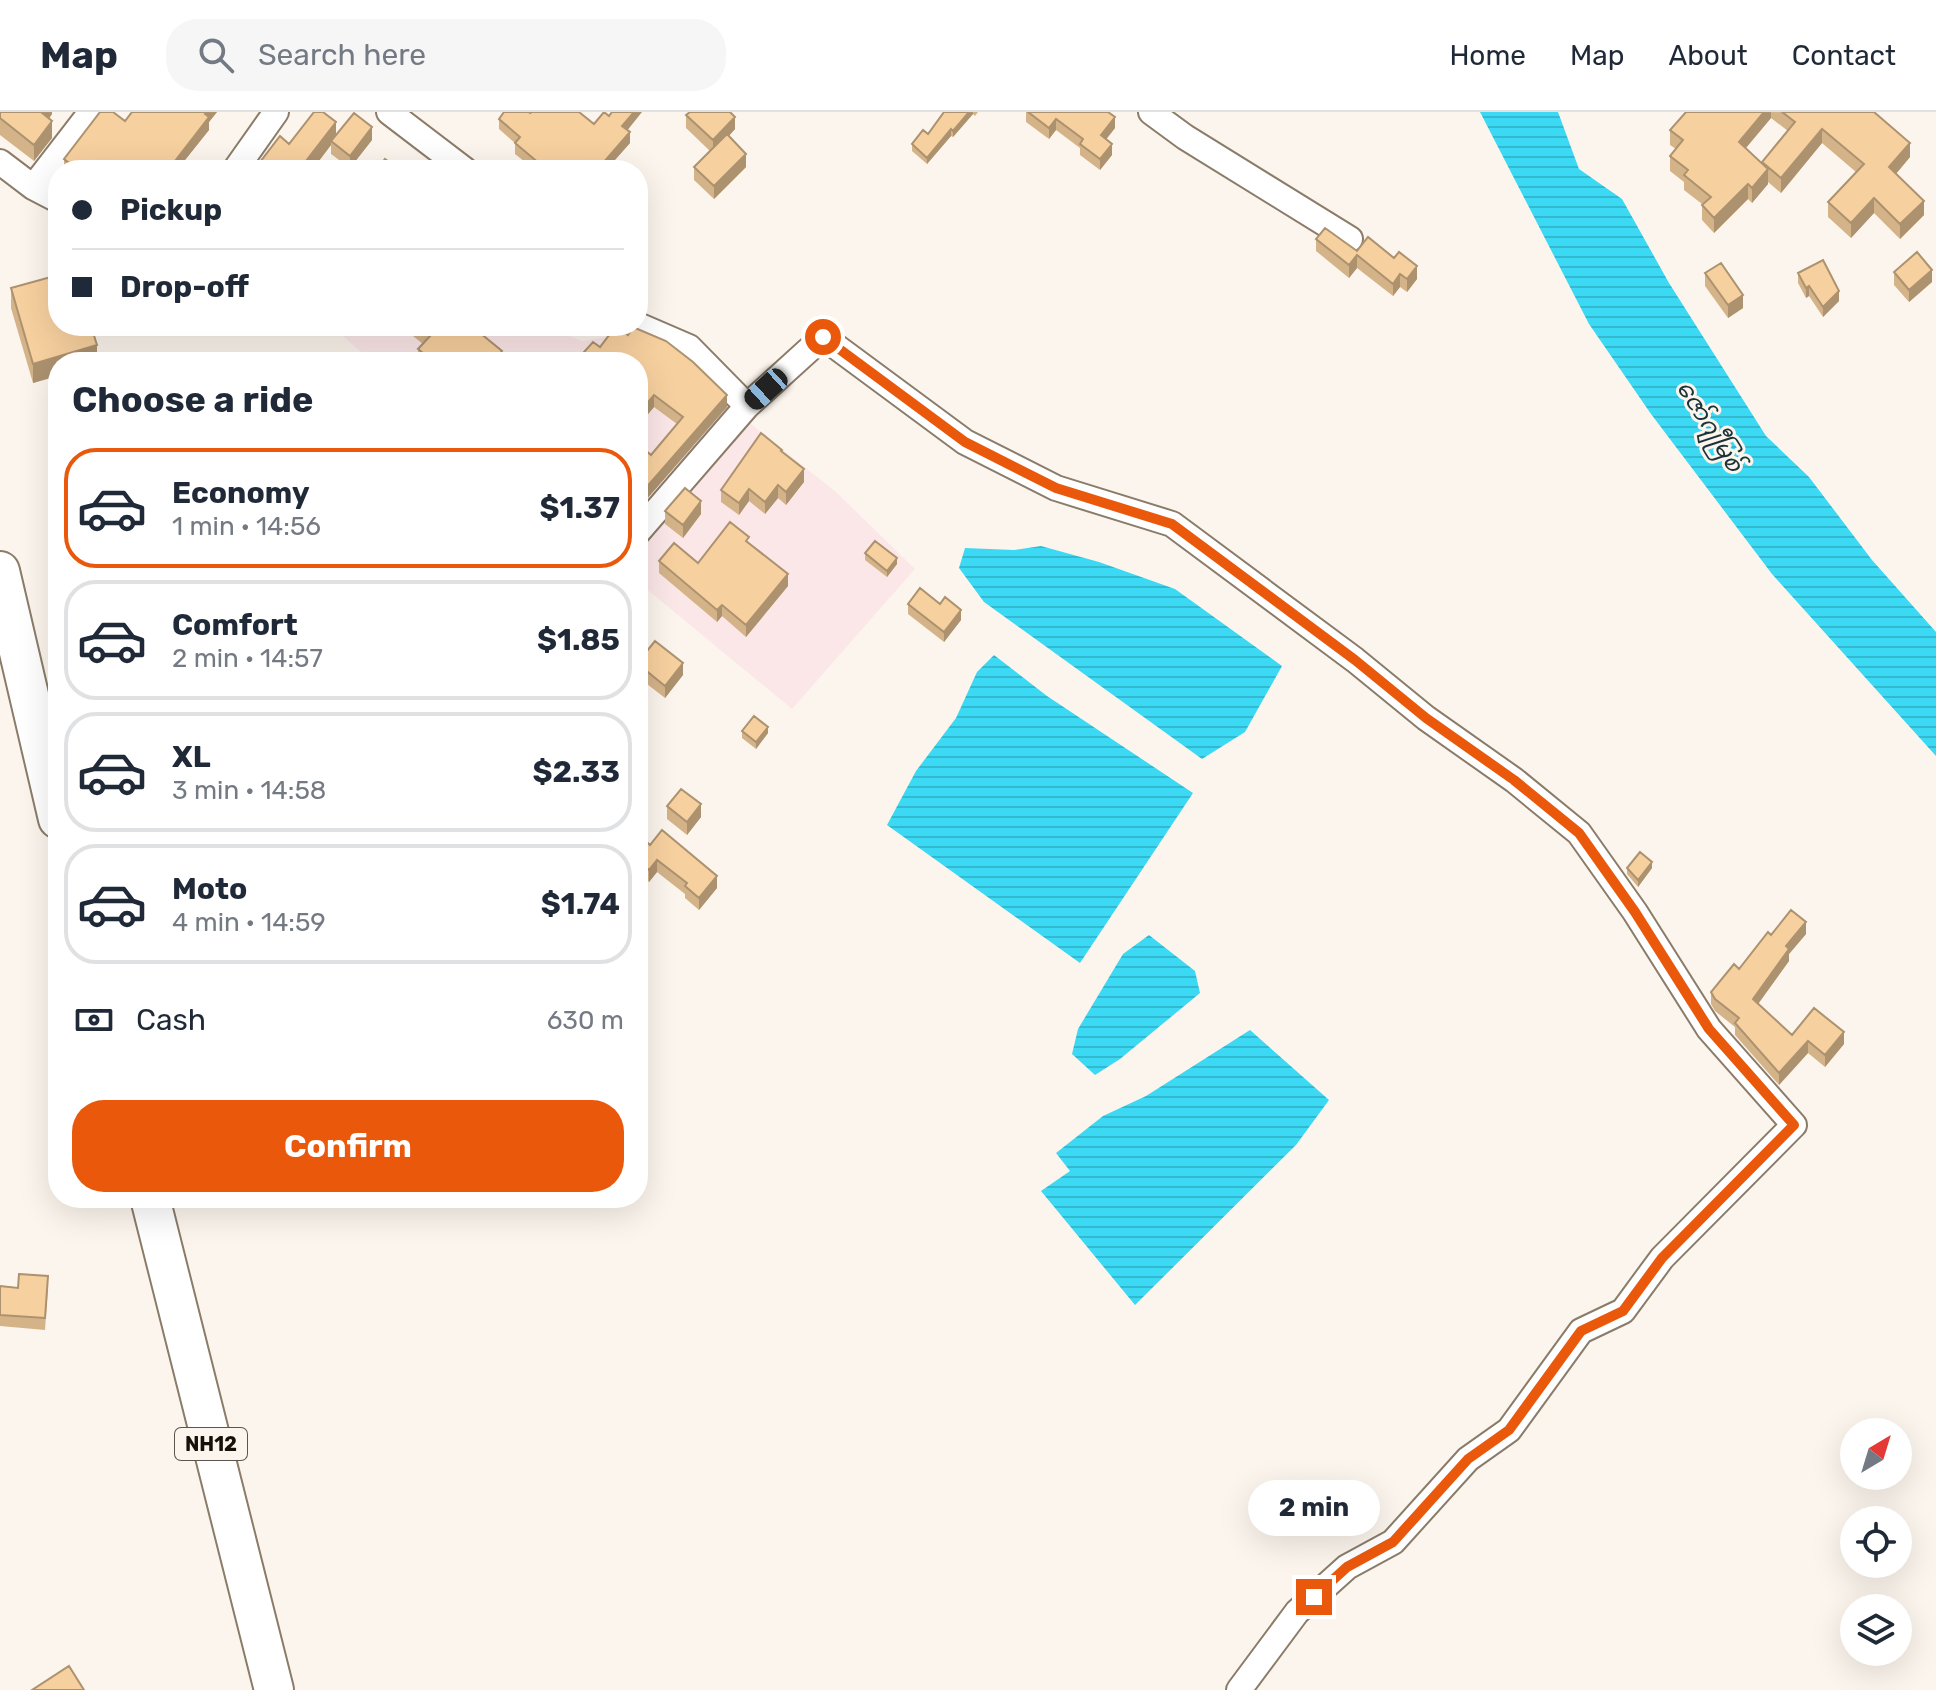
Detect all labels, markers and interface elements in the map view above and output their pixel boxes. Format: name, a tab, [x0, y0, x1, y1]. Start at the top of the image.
search box	[166, 19, 726, 91]
text: Map	[40, 32, 118, 78]
icon: search	[194, 33, 238, 77]
text: Search here	[258, 37, 426, 73]
text: Home	[1449, 39, 1526, 72]
text: Map	[1570, 39, 1624, 72]
text: About	[1668, 39, 1748, 72]
text: Contact	[1792, 39, 1896, 72]
text: Pickup	[120, 192, 222, 228]
text: Drop-off	[120, 269, 249, 305]
route start	[805, 319, 841, 355]
car	[740, 364, 792, 414]
water label: ဇော်ဂျီမြစ်	[1666, 374, 1752, 481]
text: Choose a ride	[72, 378, 313, 421]
icon: car	[76, 472, 148, 544]
text: Economy	[172, 475, 310, 511]
text: $1.37	[540, 490, 620, 526]
text: 1 min · 14:56	[172, 511, 321, 542]
icon: car	[76, 604, 148, 676]
text: Comfort	[172, 607, 298, 643]
text: $1.85	[537, 622, 620, 658]
text: 2 min · 14:57	[172, 643, 323, 674]
icon: car	[76, 736, 148, 808]
text: XL	[172, 739, 211, 775]
text: $2.33	[532, 754, 620, 790]
text: 3 min · 14:58	[172, 775, 326, 806]
icon: car	[76, 868, 148, 940]
text: Moto	[172, 871, 247, 907]
text: $1.74	[541, 886, 620, 922]
text: 4 min · 14:59	[172, 907, 326, 938]
icon: cash	[72, 998, 116, 1042]
text: Cash	[136, 1002, 206, 1038]
text: 630 m	[547, 1005, 624, 1036]
button: Confirm	[72, 1100, 624, 1192]
north arrow	[1840, 1418, 1912, 1490]
map controls	[1840, 1418, 1912, 1666]
road number: NH12	[175, 1428, 247, 1460]
callout: 2 min	[1248, 1481, 1380, 1537]
text: 2 min	[1279, 1492, 1349, 1523]
button: locate	[1840, 1506, 1912, 1578]
route end	[1296, 1579, 1332, 1615]
button: layers	[1840, 1594, 1912, 1666]

